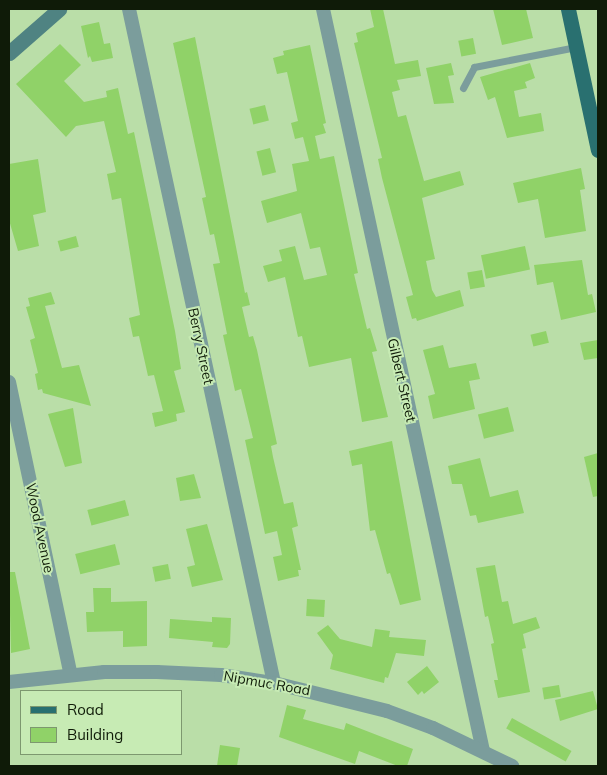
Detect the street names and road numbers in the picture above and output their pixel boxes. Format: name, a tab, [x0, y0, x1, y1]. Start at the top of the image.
street label: Berry Street	[185, 306, 217, 386]
street label: Gilbert Street	[384, 336, 420, 424]
street label: Wood Avenue	[22, 481, 58, 575]
street label: Nipmuc Road	[222, 667, 312, 699]

